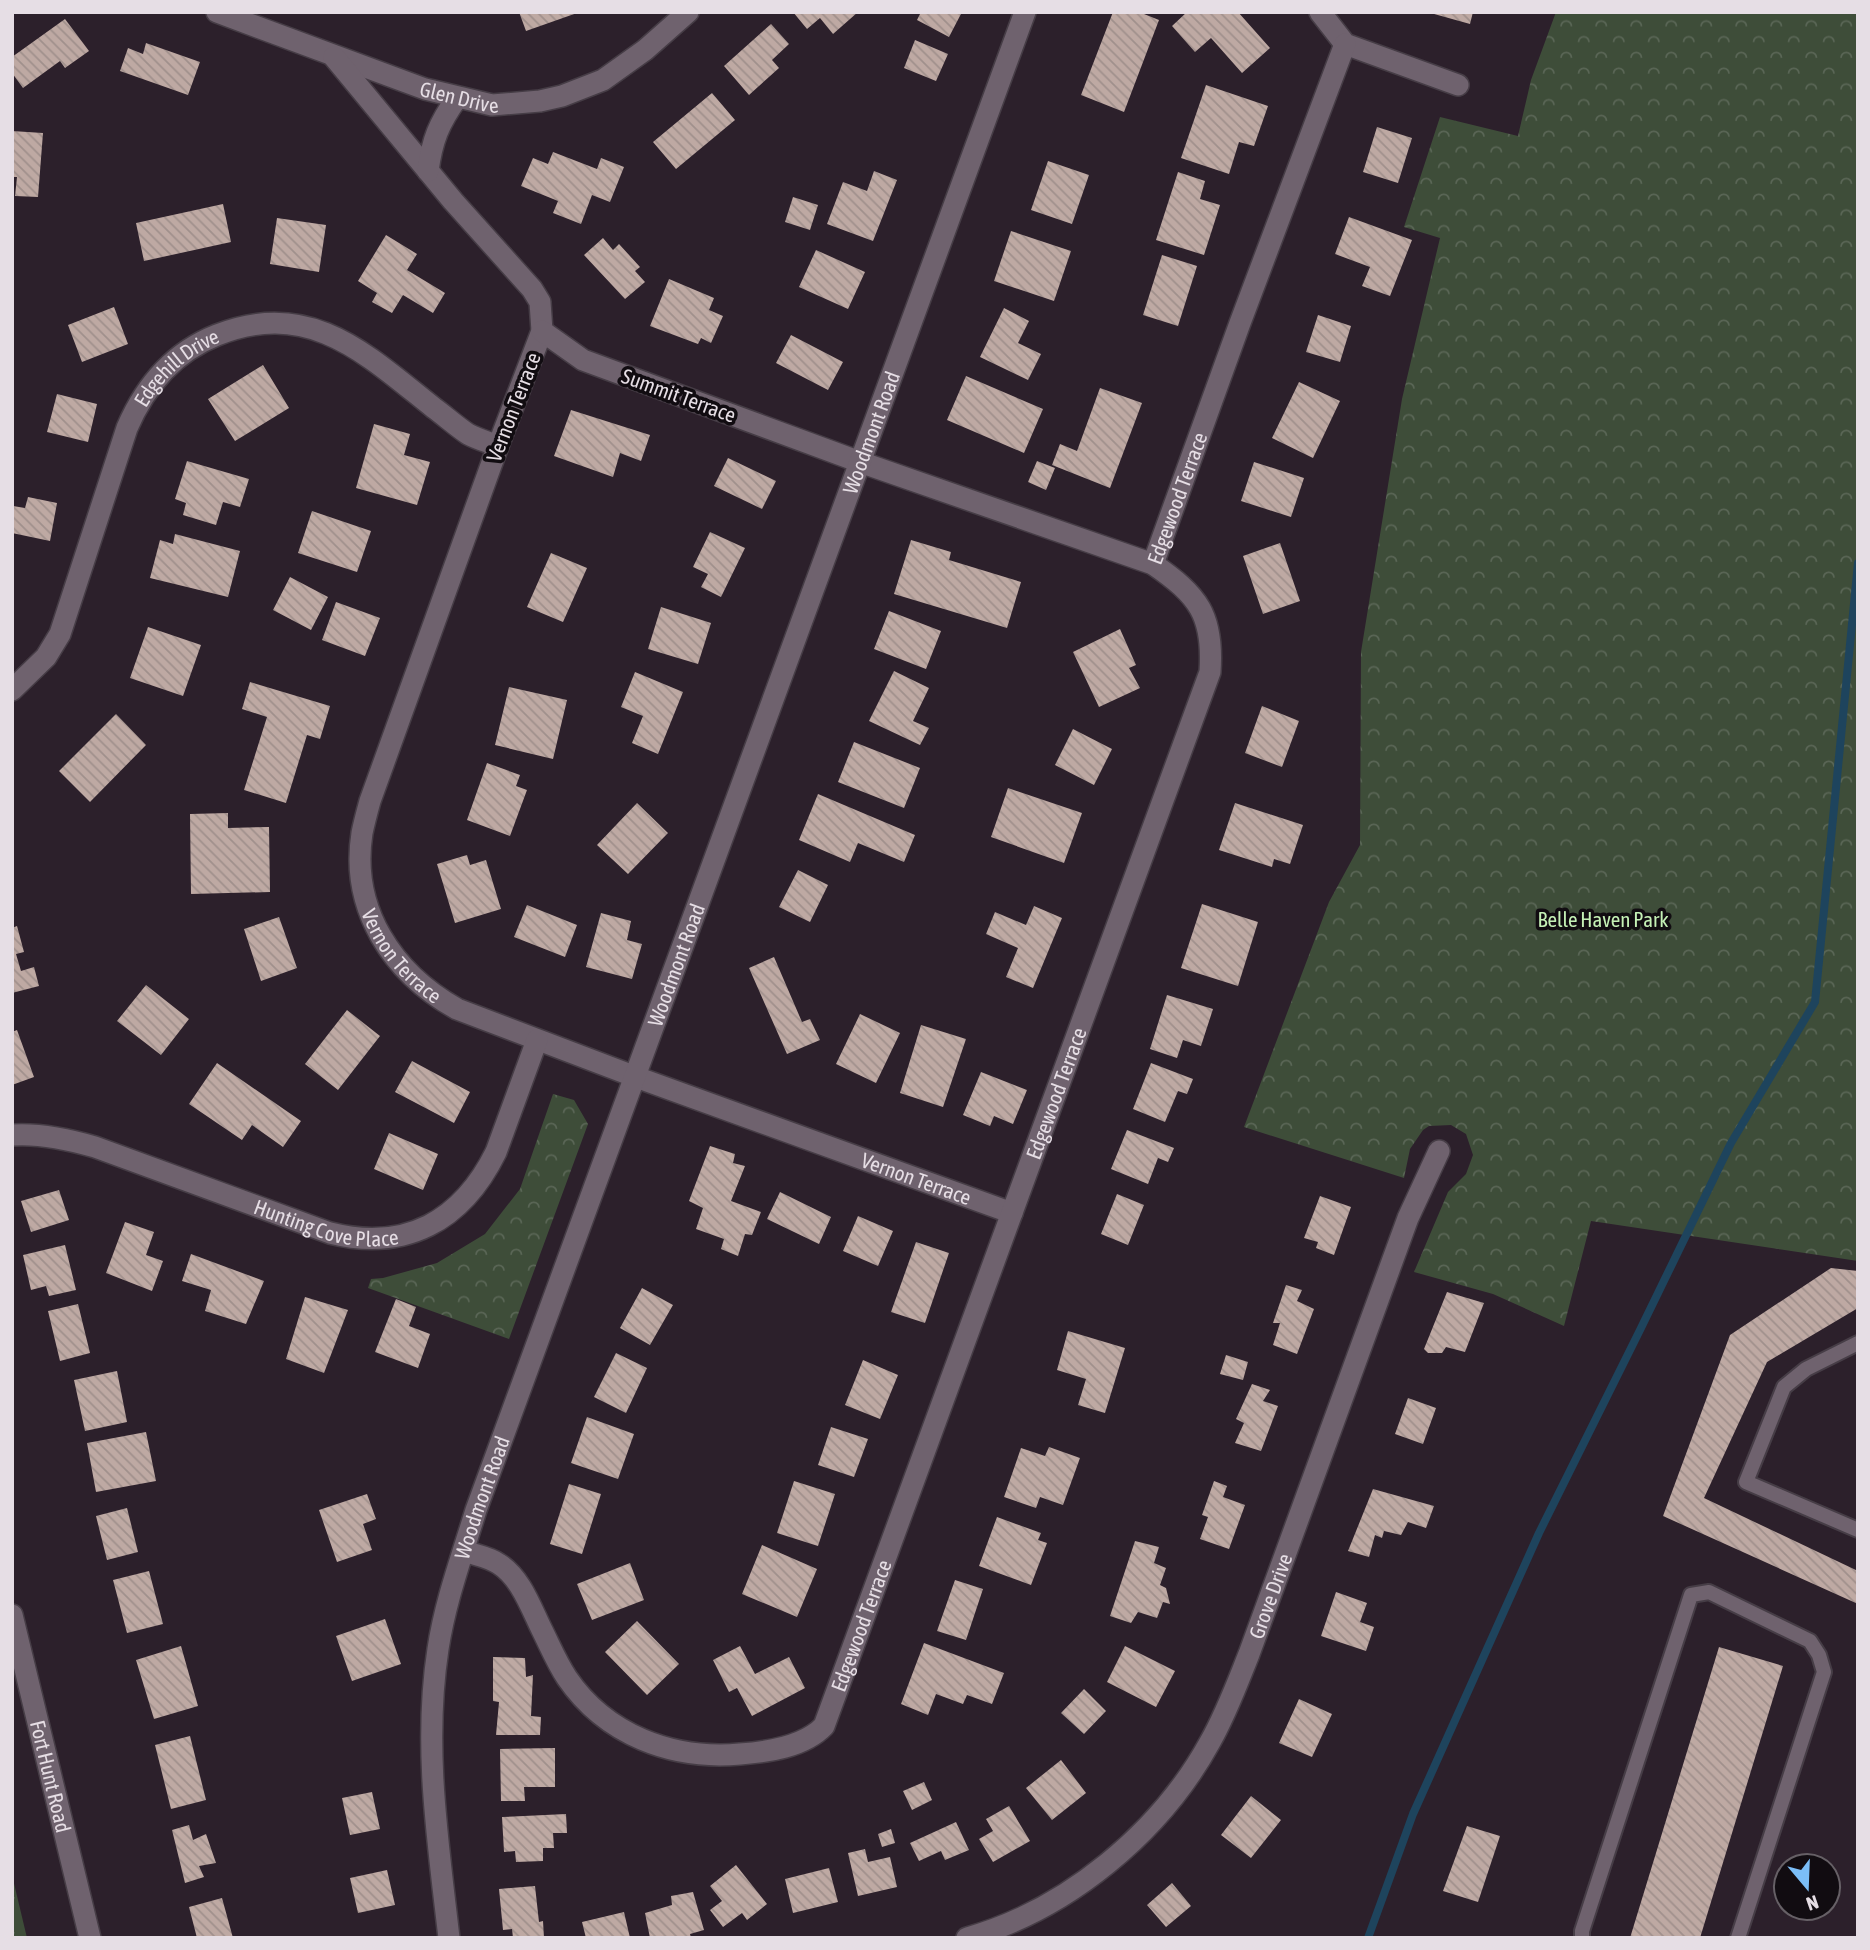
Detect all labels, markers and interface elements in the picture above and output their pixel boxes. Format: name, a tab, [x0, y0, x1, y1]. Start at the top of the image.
street label: Glen Drive	[418, 76, 499, 117]
street label: Edgehill Drive	[129, 324, 222, 410]
street label: Vernon Terrace	[481, 349, 545, 465]
street label: Summit Terrace	[619, 363, 739, 427]
street label: Woodmont Road	[838, 368, 904, 497]
street label: Edgewood Terrace	[1142, 429, 1212, 567]
street label: Woodmont Road	[642, 900, 709, 1029]
street label: Vernon Terrace	[357, 905, 446, 1008]
park label: Belle Haven Park	[1538, 907, 1668, 931]
street label: Edgewood Terrace	[1021, 1024, 1091, 1162]
street label: Vernon Terrace	[858, 1148, 975, 1209]
street label: Hunting Cove Place	[251, 1194, 400, 1251]
street label: Woodmont Road	[449, 1433, 514, 1562]
street label: Grove Drive	[1244, 1550, 1297, 1642]
street label: Edgewood Terrace	[826, 1556, 896, 1695]
street label: Fort Hunt Road	[26, 1718, 76, 1835]
north arrow	[1772, 1852, 1842, 1922]
text: N	[1804, 1891, 1821, 1915]

